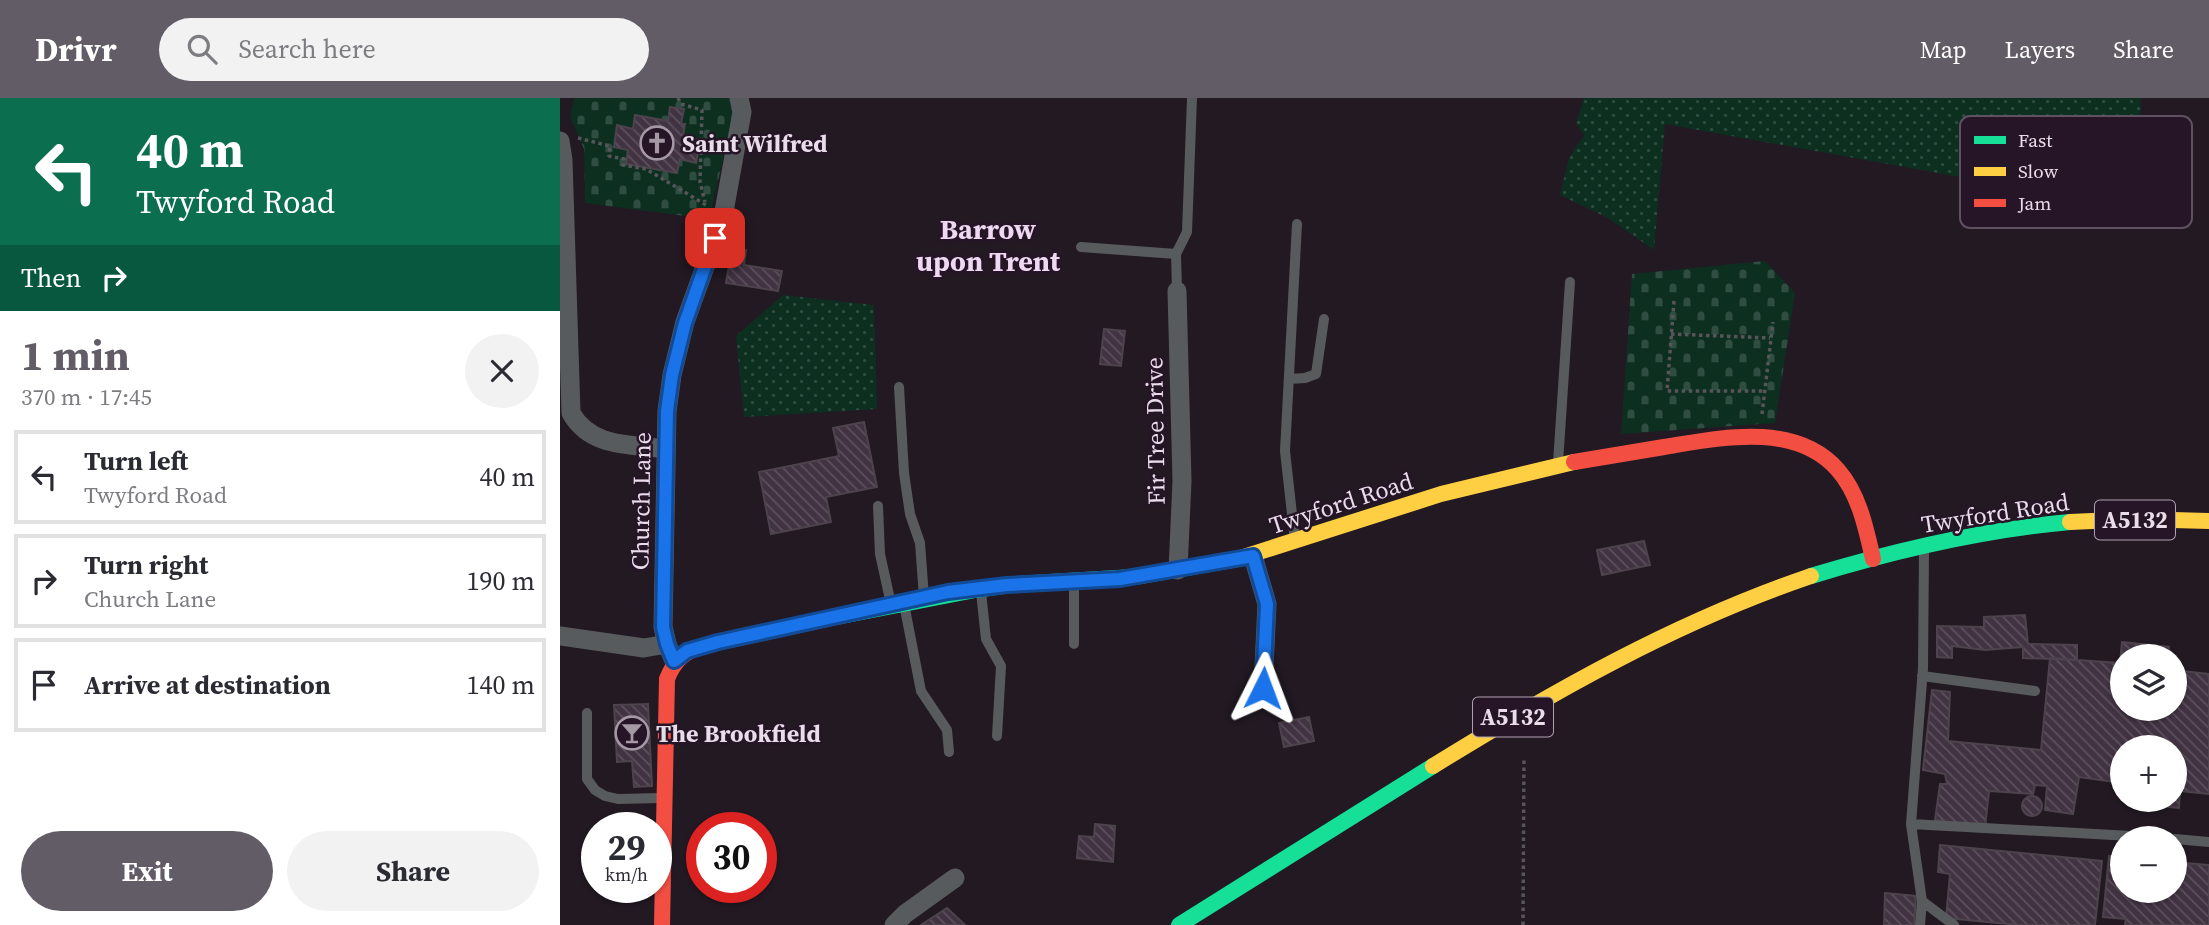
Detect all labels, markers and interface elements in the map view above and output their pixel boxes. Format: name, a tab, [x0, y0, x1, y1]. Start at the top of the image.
search box	[159, 18, 649, 81]
text: Drivr	[35, 27, 117, 72]
icon: search	[183, 30, 221, 68]
text: Search here	[239, 31, 376, 67]
text: Map	[1920, 33, 1967, 66]
text: Layers	[2005, 33, 2075, 66]
text: Share	[2113, 33, 2174, 66]
text: 40 m	[136, 116, 244, 183]
legend	[1960, 116, 2192, 228]
church icon: Saint Wilfred	[638, 124, 676, 162]
icon: left	[21, 126, 112, 217]
place label: Saint Wilfred	[682, 127, 827, 160]
text: Fast	[2018, 127, 2053, 153]
text: Slow	[2018, 158, 2059, 184]
text: Twyford Road	[136, 180, 335, 224]
text: Jam	[2017, 190, 2051, 216]
pin	[685, 208, 745, 268]
district label: Barrow upon Trent	[916, 210, 1061, 280]
icon: arrive	[696, 219, 734, 257]
icon: right	[95, 259, 133, 297]
text: Then	[21, 260, 81, 296]
text: 1 min	[21, 326, 130, 384]
button: close	[465, 334, 539, 408]
street label: Fir Tree Drive	[1137, 357, 1173, 505]
text: 370 m · 17:45	[21, 381, 152, 413]
street label: Church Lane	[623, 432, 659, 570]
text: Turn left	[84, 443, 188, 479]
icon: left	[25, 458, 63, 496]
text: 40 m	[480, 459, 535, 495]
street label: Twyford Road	[1265, 464, 1417, 542]
text: Twyford Road	[84, 479, 227, 511]
street label: Twyford Road	[1919, 485, 2072, 541]
road number: A5132	[2095, 500, 2175, 540]
text: Turn right	[84, 547, 208, 583]
icon: right	[25, 562, 63, 600]
text: 190 m	[467, 563, 535, 599]
text: Church Lane	[84, 583, 216, 615]
map controls	[2110, 644, 2187, 903]
button: layers	[2110, 644, 2187, 721]
position arrow	[1226, 651, 1300, 725]
icon: arrive	[25, 666, 63, 704]
text: Arrive at destination	[84, 667, 331, 703]
text: 140 m	[467, 667, 535, 703]
road number: A5132	[1473, 698, 1553, 736]
bar icon: The Brookfield	[613, 714, 651, 752]
place label: The Brookfield	[656, 717, 821, 750]
button: +	[2110, 735, 2187, 812]
speed limit sign: 30	[686, 812, 777, 903]
text: 29	[608, 824, 645, 872]
button: −	[2110, 826, 2187, 903]
button: Exit	[21, 831, 273, 911]
button: Share	[287, 831, 539, 911]
text: km/h	[605, 862, 648, 887]

